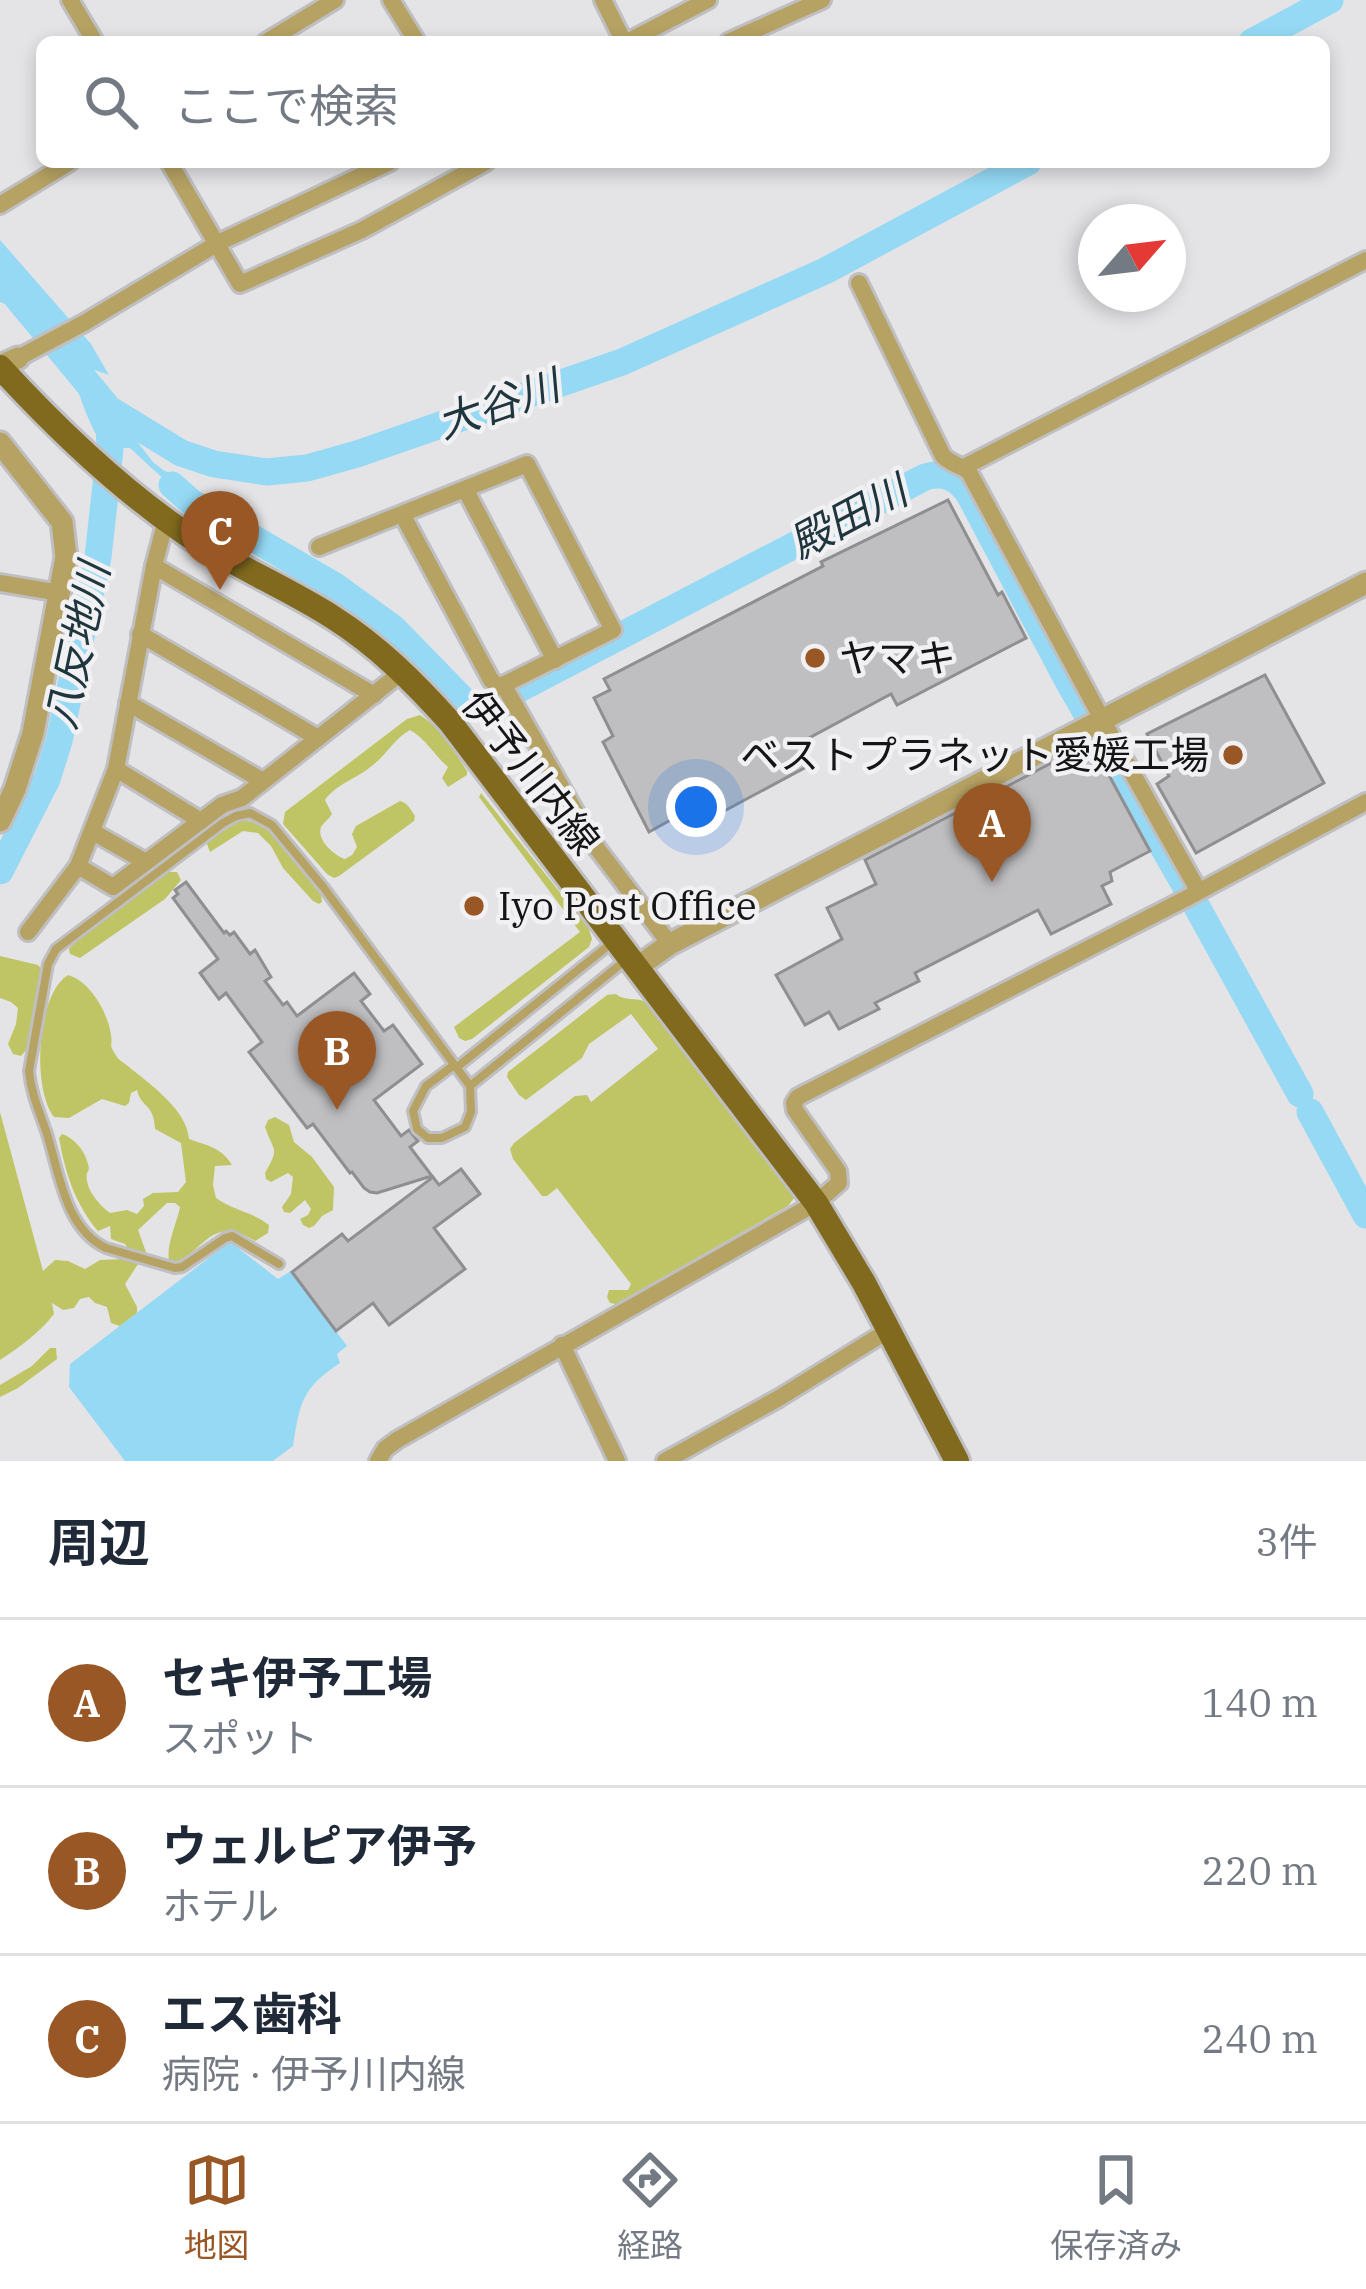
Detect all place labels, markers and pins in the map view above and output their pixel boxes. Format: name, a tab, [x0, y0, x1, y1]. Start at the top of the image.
pin: C	[181, 491, 259, 590]
place label: ヤマキ	[839, 632, 956, 683]
marker: ヤマキ	[802, 645, 828, 671]
place label: ベストプラネット愛媛工場	[740, 729, 1209, 780]
marker: ベストプラネット愛媛工場	[1220, 742, 1246, 768]
pin: A	[953, 783, 1031, 882]
place label: Iyo Post Office	[498, 880, 757, 931]
marker: Iyo Post Office	[461, 893, 487, 919]
pin: B	[298, 1011, 376, 1110]

